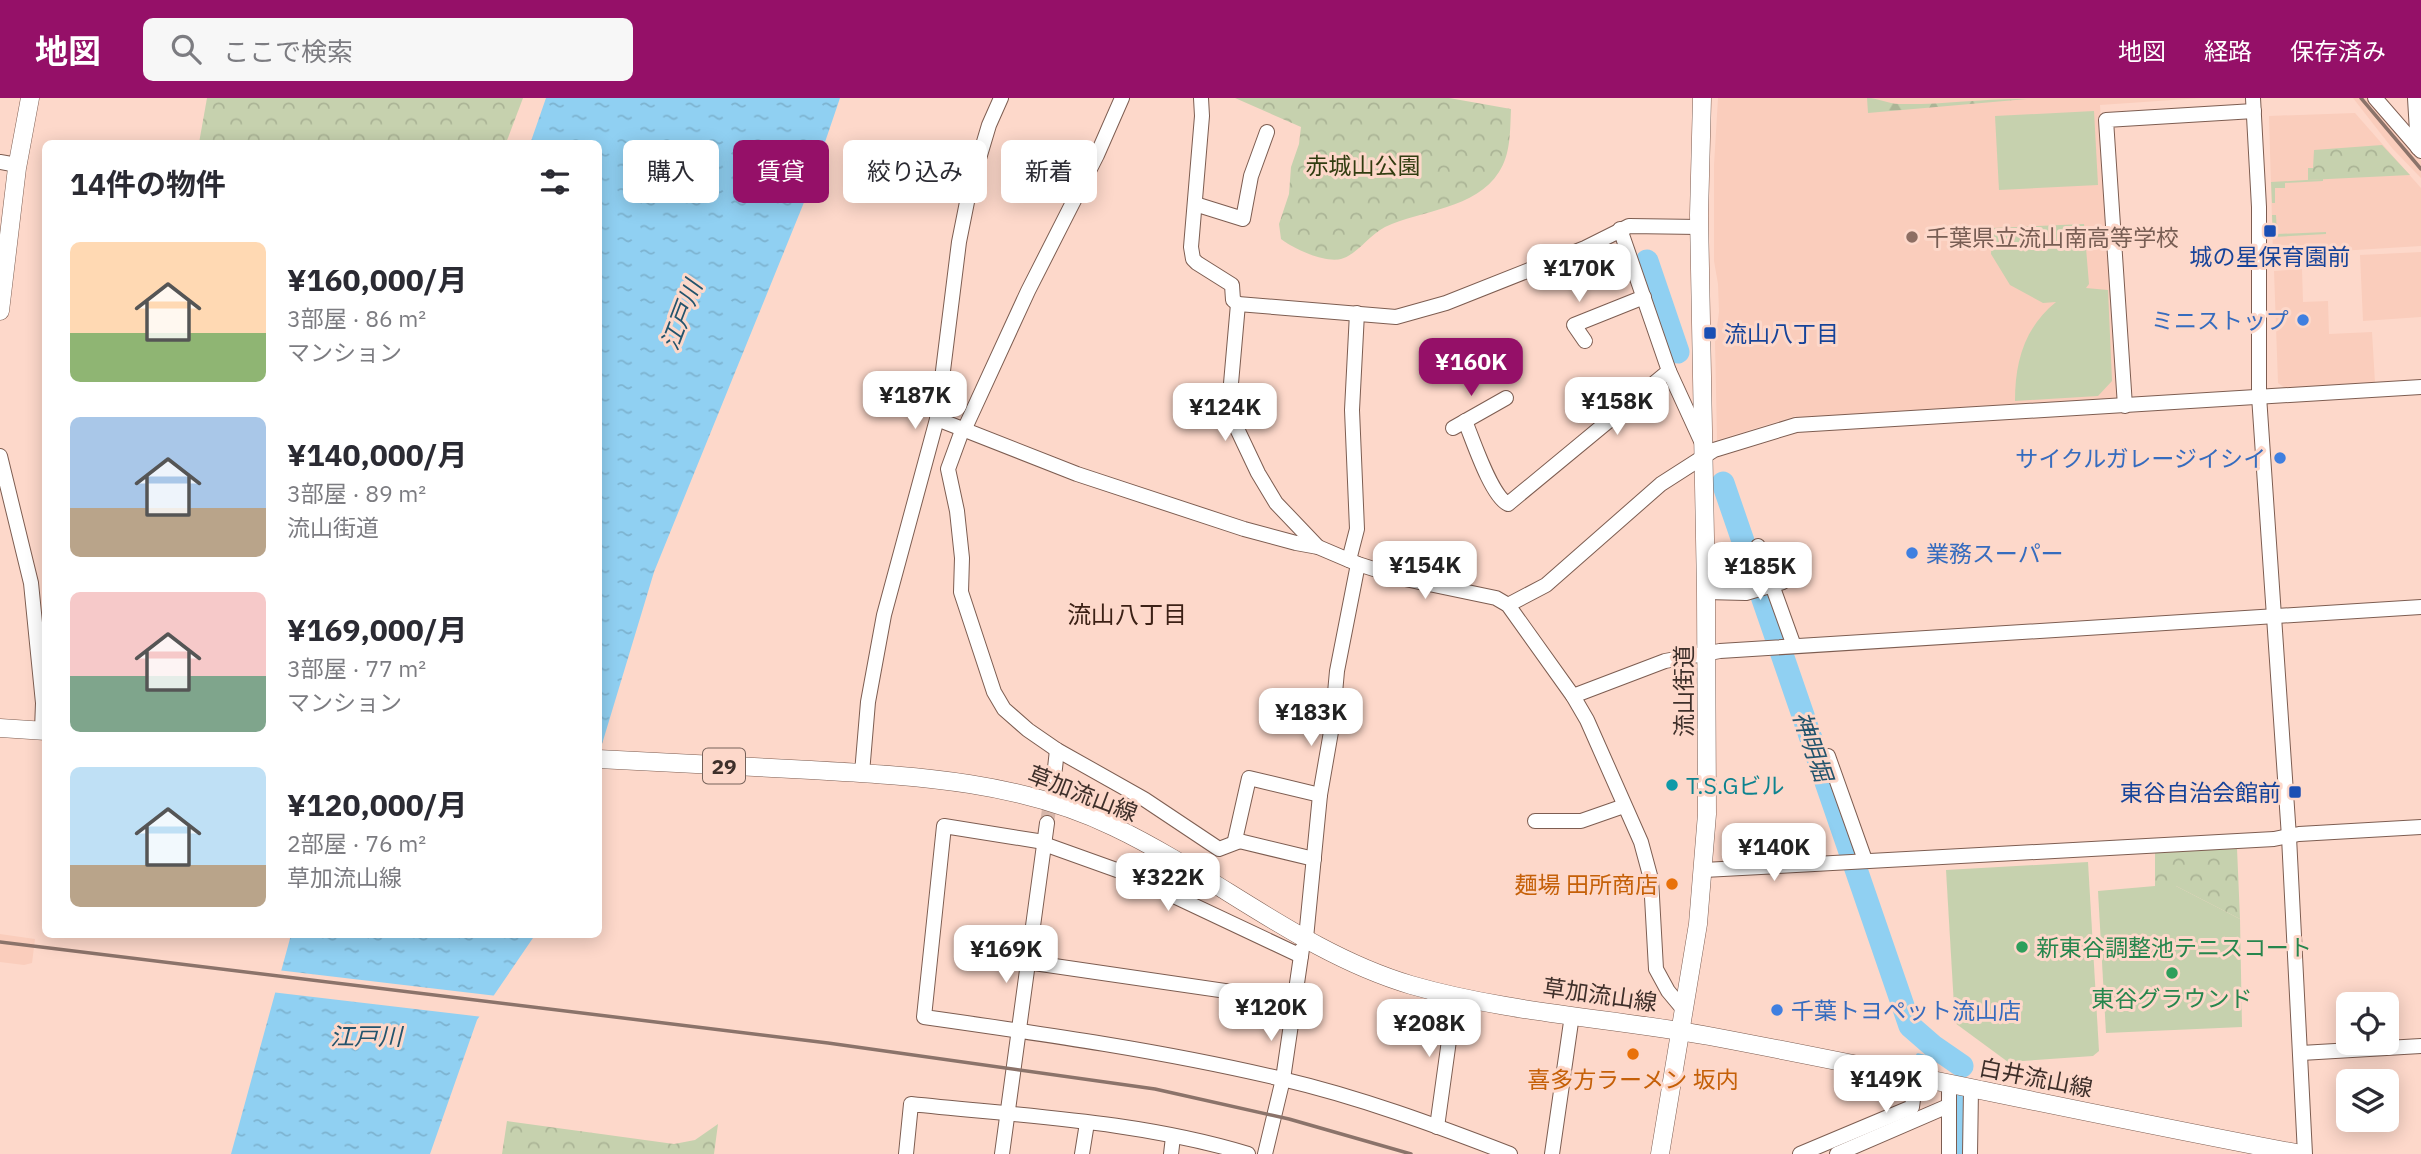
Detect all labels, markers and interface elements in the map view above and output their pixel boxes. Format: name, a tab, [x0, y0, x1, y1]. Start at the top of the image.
search box	[143, 18, 633, 81]
text: 地図	[35, 29, 101, 72]
icon: search	[167, 30, 205, 68]
text: ここで検索	[223, 34, 353, 68]
text: 地図	[2118, 35, 2166, 67]
text: 経路	[2204, 35, 2252, 67]
text: 保存済み	[2290, 35, 2386, 67]
chip: 購入	[623, 140, 719, 203]
chip: 賃貸	[733, 140, 829, 203]
chip: 絞り込み	[843, 140, 987, 203]
chip: 新着	[1001, 140, 1097, 203]
park label: 赤城山公園	[1306, 150, 1421, 180]
icon: filters	[536, 163, 574, 201]
text: 14件の物件	[70, 164, 226, 203]
place label: 千葉県立流山南高等学校	[1926, 222, 2179, 252]
marker: 城の星保育園前	[2262, 223, 2278, 239]
marker: 千葉県立流山南高等学校	[1904, 229, 1920, 245]
place label: 城の星保育園前	[2190, 241, 2351, 271]
pin: ¥170K	[1530, 244, 1628, 304]
text: ¥170K	[1543, 252, 1615, 282]
text: ¥160,000/月	[287, 260, 468, 299]
icon: home	[126, 270, 210, 354]
water label: 江戸川	[653, 273, 710, 354]
text: 3部屋 · 86 m²	[287, 303, 426, 333]
place label: ミニストップ	[2151, 305, 2289, 335]
marker: ミニストップ	[2295, 312, 2311, 328]
place label: 流山八丁目	[1724, 318, 1839, 348]
marker: 流山八丁目	[1702, 325, 1718, 341]
text: マンション	[287, 337, 402, 367]
pin: ¥160K	[1422, 338, 1520, 398]
text: ¥160K	[1435, 346, 1507, 376]
pin: ¥187K	[866, 372, 964, 431]
pin: ¥158K	[1568, 378, 1666, 437]
text: ¥187K	[879, 379, 951, 409]
pin: ¥124K	[1176, 384, 1274, 443]
text: ¥158K	[1581, 385, 1653, 415]
text: ¥124K	[1189, 391, 1261, 421]
text: ¥140,000/月	[287, 435, 468, 474]
place label: サイクルガレージイシイ	[2015, 443, 2266, 473]
icon: home	[126, 445, 210, 529]
marker: サイクルガレージイシイ	[2272, 450, 2288, 466]
text: 3部屋 · 89 m²	[287, 478, 426, 508]
text: 流山街道	[287, 512, 379, 542]
place label: 業務スーパー	[1926, 538, 2064, 568]
pin: ¥154K	[1376, 542, 1474, 601]
pin: ¥185K	[1711, 542, 1809, 602]
marker: 業務スーパー	[1904, 545, 1920, 561]
text: ¥154K	[1389, 549, 1461, 579]
text: ¥185K	[1724, 550, 1796, 580]
district label: 流山八丁目	[1067, 598, 1187, 630]
text: ¥169,000/月	[287, 610, 468, 649]
icon: home	[126, 620, 210, 704]
street label: 流山街道	[1668, 645, 1698, 737]
text: 3部屋 · 77 m²	[287, 653, 426, 683]
text: マンション	[287, 687, 402, 717]
pin: ¥183K	[1262, 688, 1360, 748]
text: ¥183K	[1275, 696, 1347, 726]
water label: 神明堀	[1786, 707, 1841, 789]
road number: 29	[703, 748, 745, 784]
street label: 草加流山線	[1024, 758, 1142, 828]
place label: T.S.Gビル	[1686, 770, 1785, 800]
marker: T.S.Gビル	[1664, 777, 1680, 793]
place label: 東谷自治会館前	[2120, 777, 2281, 807]
marker: 東谷自治会館前	[2287, 784, 2303, 800]
text: ¥120,000/月	[287, 785, 468, 824]
icon: home	[126, 795, 210, 879]
pin: ¥140K	[1725, 824, 1823, 883]
text: 2部屋 · 76 m²	[287, 828, 426, 858]
text: ¥140K	[1738, 831, 1810, 861]
pin: ¥322K	[1119, 854, 1217, 913]
text: ¥322K	[1132, 861, 1204, 891]
text: 草加流山線	[287, 862, 402, 892]
place label: 麺場 田所商店	[1515, 869, 1658, 899]
marker: 麺場 田所商店	[1664, 876, 1680, 892]
pin: ¥169K	[957, 926, 1055, 985]
place label: 新東谷調整池テニスコート	[2036, 932, 2312, 962]
text: ¥169K	[970, 933, 1042, 963]
marker: 新東谷調整池テニスコート	[2014, 939, 2030, 955]
marker: 東谷グラウンド	[2164, 965, 2180, 981]
street label: 草加流山線	[1541, 971, 1659, 1017]
place label: 東谷グラウンド	[2092, 983, 2253, 1013]
pin: ¥120K	[1222, 984, 1320, 1043]
text: ¥120K	[1235, 991, 1307, 1021]
map controls	[2336, 992, 2399, 1132]
button: locate	[2336, 992, 2399, 1055]
place label: 千葉トヨペット流山店	[1791, 995, 2021, 1025]
pin: ¥208K	[1380, 1000, 1478, 1059]
marker: 千葉トヨペット流山店	[1769, 1002, 1785, 1018]
text: ¥208K	[1393, 1007, 1465, 1037]
water label: 江戸川	[330, 1020, 405, 1052]
marker: 喜多方ラーメン 坂内	[1625, 1046, 1641, 1062]
street label: 白井流山線	[1977, 1051, 2095, 1103]
pin: ¥149K	[1837, 1056, 1935, 1115]
text: ¥149K	[1850, 1063, 1922, 1093]
place label: 喜多方ラーメン 坂内	[1527, 1064, 1739, 1094]
button: layers	[2336, 1069, 2399, 1132]

